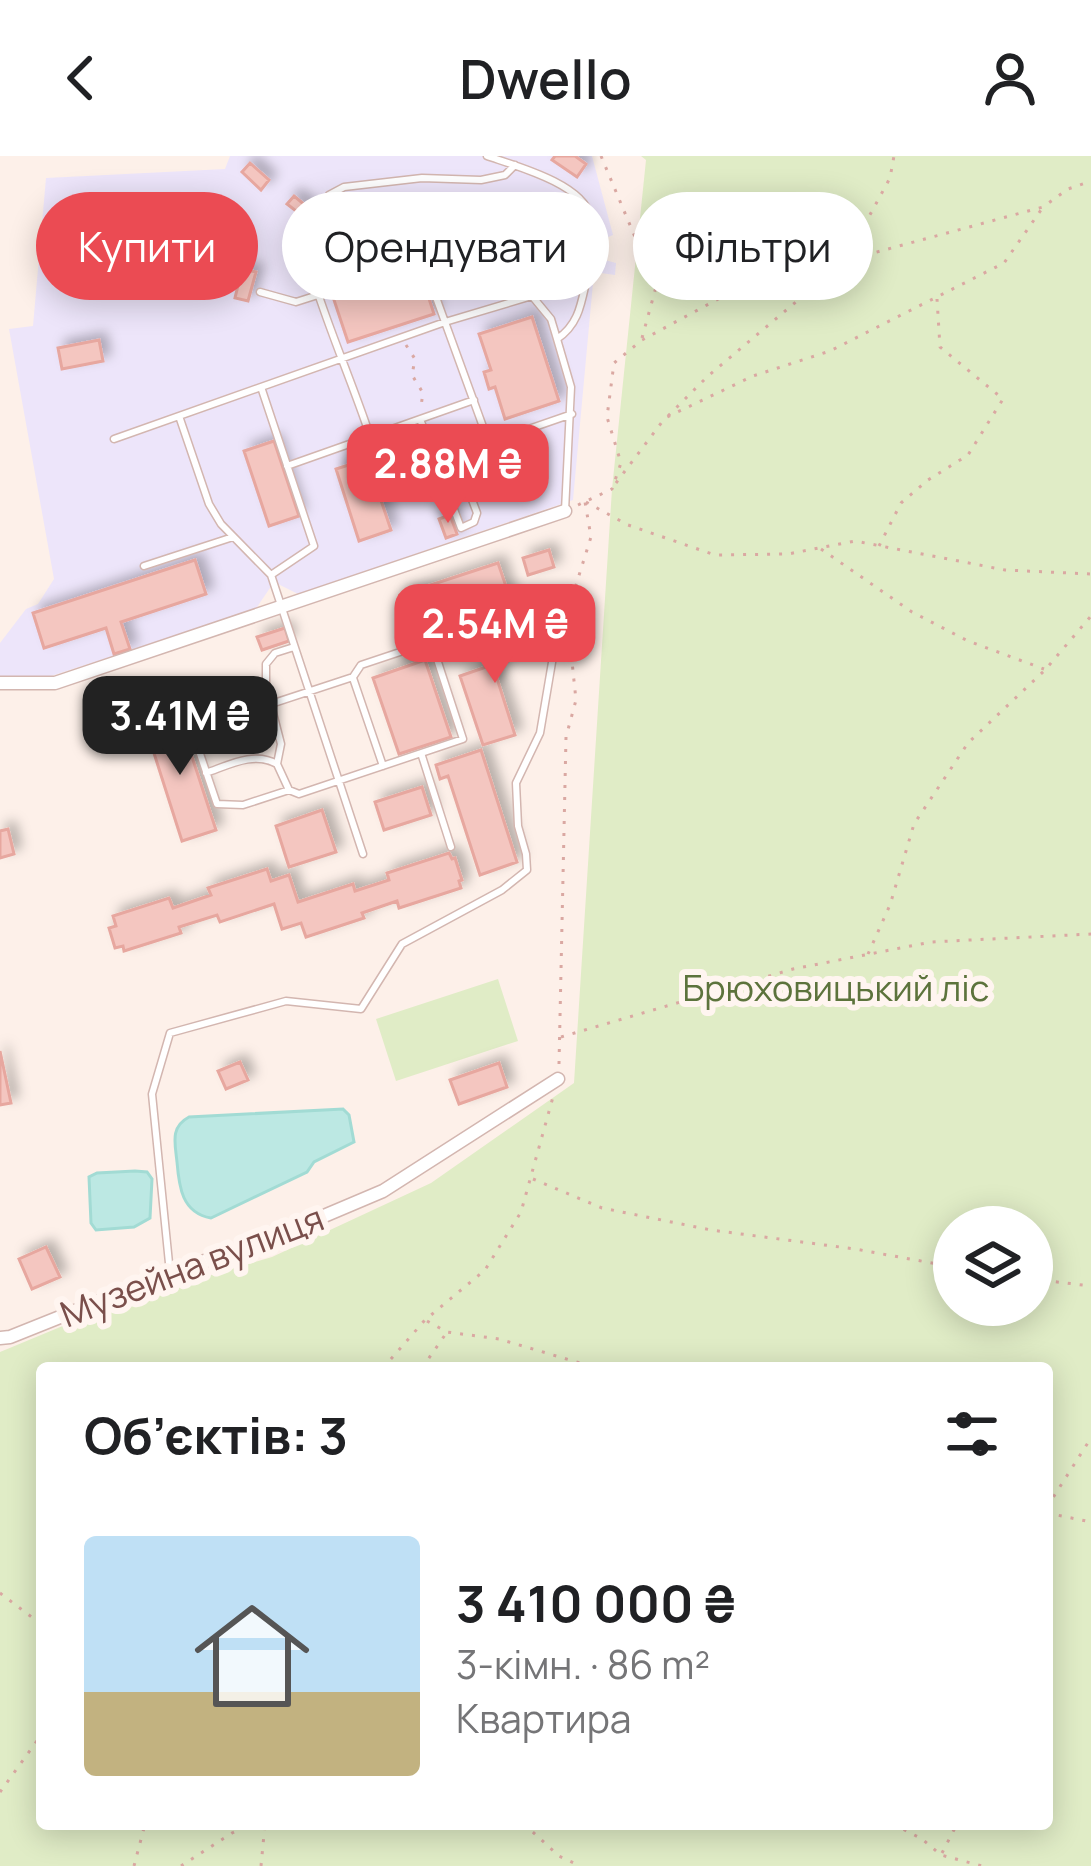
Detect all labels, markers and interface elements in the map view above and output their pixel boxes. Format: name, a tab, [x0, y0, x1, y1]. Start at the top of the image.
text: Dwello	[459, 41, 632, 115]
icon: back	[48, 45, 114, 111]
icon: person	[977, 45, 1043, 111]
chip: Купити	[36, 192, 258, 300]
chip: Орендувати	[282, 192, 609, 300]
chip: Фільтри	[633, 192, 873, 300]
pin: 2.88M ₴	[337, 424, 559, 526]
text: 2.88M ₴	[374, 436, 522, 490]
pin: 2.54M ₴	[384, 584, 606, 686]
text: 2.54M ₴	[421, 596, 569, 650]
pin: 3.41M ₴	[69, 676, 291, 778]
text: 3.41M ₴	[110, 688, 250, 742]
park label: Брюховицький ліс	[682, 963, 990, 1012]
street label: Музейна вулиця	[53, 1193, 331, 1338]
map controls	[933, 1206, 1053, 1326]
button: layers	[933, 1206, 1053, 1326]
text: Об’єктів: 3	[84, 1400, 348, 1469]
icon: filters	[939, 1401, 1005, 1467]
text: 3 410 000 ₴	[456, 1568, 736, 1637]
icon: home	[180, 1584, 324, 1728]
text: 3-кімн. · 86 m²	[456, 1637, 710, 1691]
text: Квартира	[456, 1691, 631, 1745]

